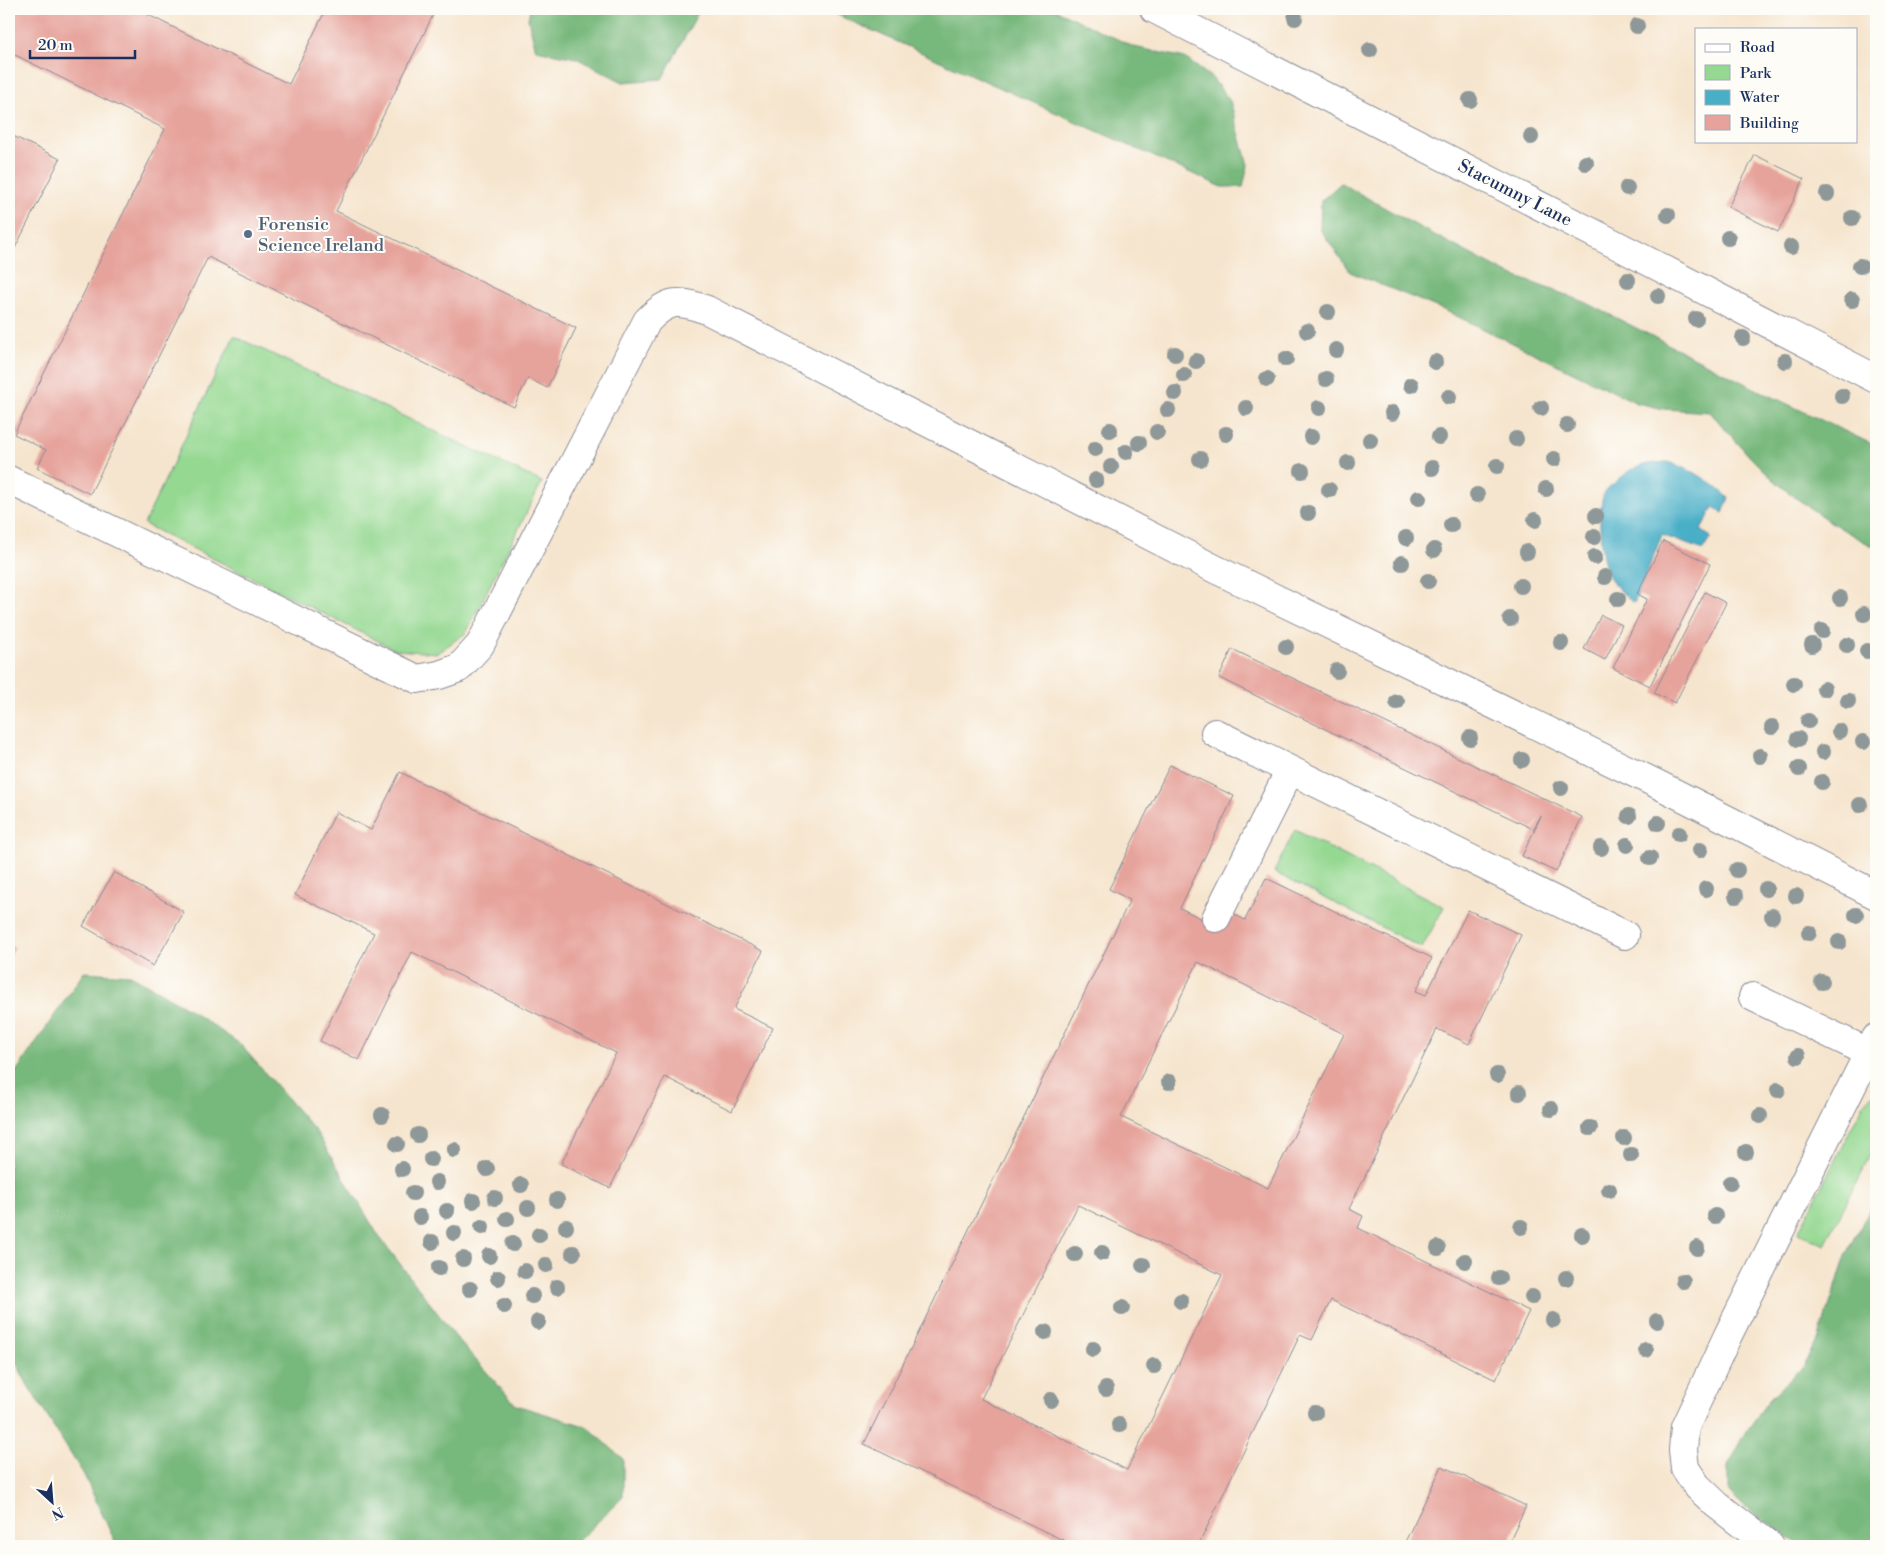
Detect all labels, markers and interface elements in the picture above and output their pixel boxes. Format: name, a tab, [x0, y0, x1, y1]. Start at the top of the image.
scale bar	[30, 28, 135, 60]
legend	[1695, 28, 1858, 142]
text: 20 m	[38, 36, 73, 55]
text: Road	[1740, 38, 1775, 57]
text: Park	[1740, 64, 1772, 83]
text: Water	[1739, 88, 1780, 107]
text: Building	[1739, 114, 1799, 133]
street label: Stacumny Lane	[1454, 154, 1576, 232]
place label: Forensic Science Ireland	[258, 213, 385, 257]
marker: Forensic Science Ireland	[242, 228, 254, 240]
north arrow	[28, 1478, 78, 1528]
text: N	[48, 1502, 66, 1523]

